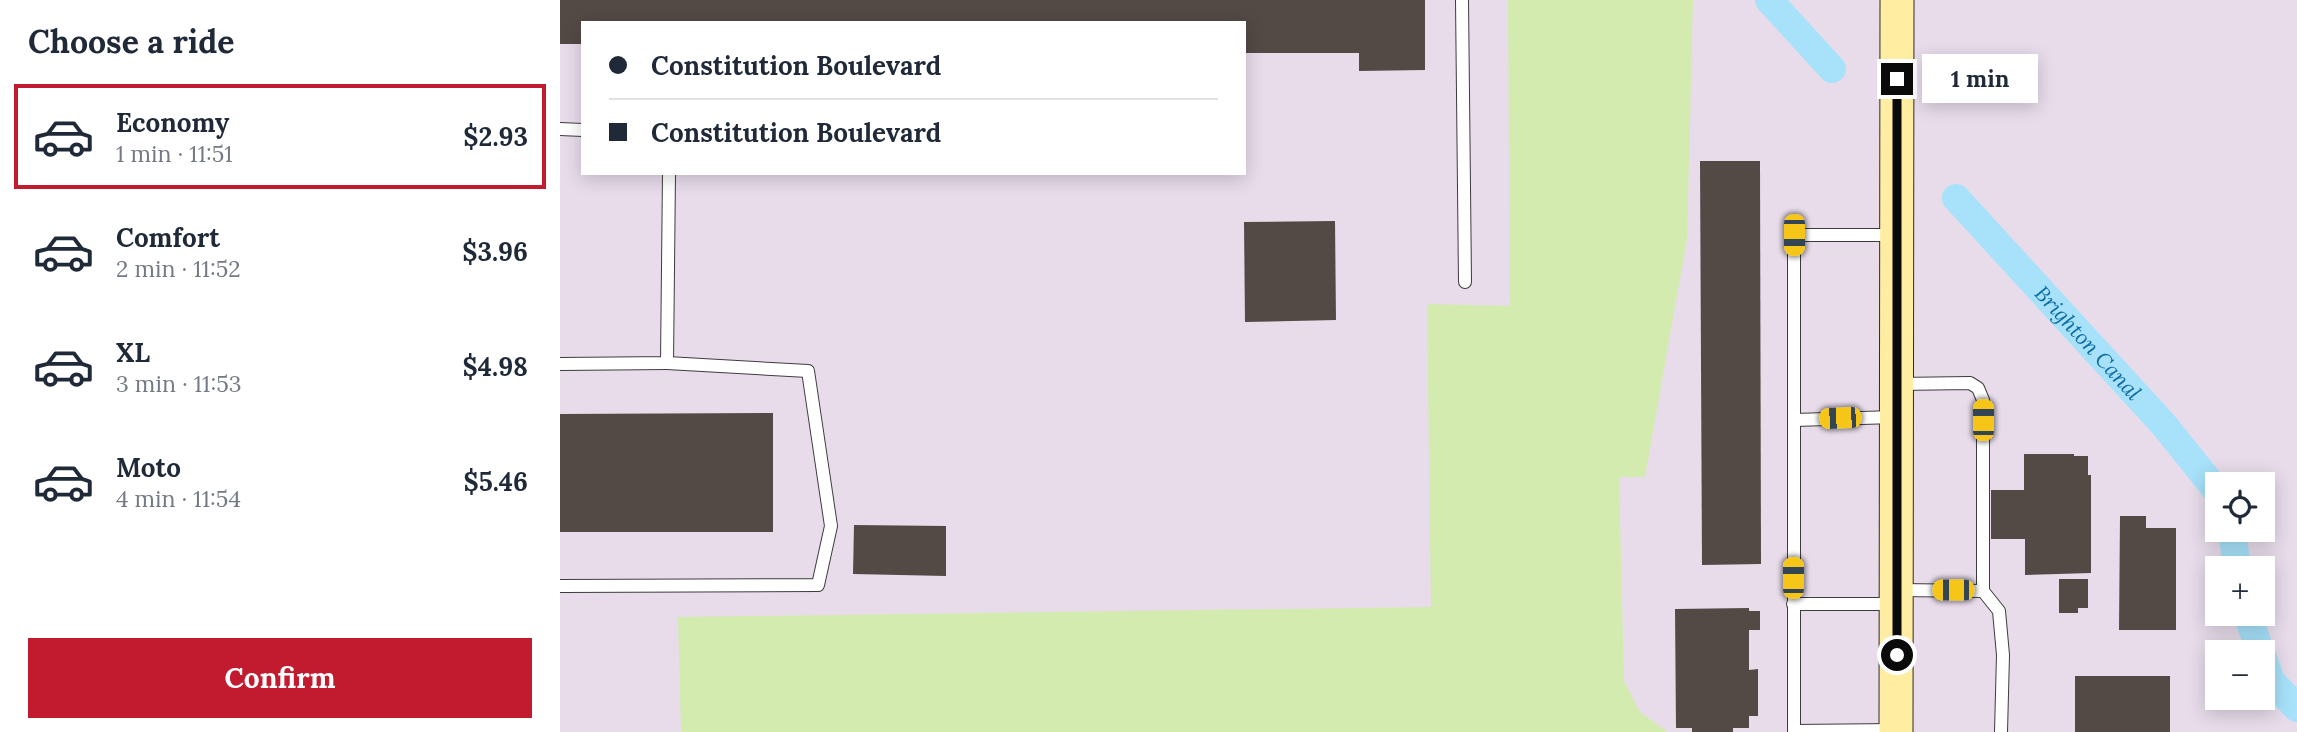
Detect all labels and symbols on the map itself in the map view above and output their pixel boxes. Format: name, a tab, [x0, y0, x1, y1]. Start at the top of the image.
callout: 1 min	[1922, 55, 2037, 104]
route end	[1881, 63, 1913, 95]
car	[1784, 214, 1805, 256]
water label: Brighton Canal	[2029, 280, 2148, 405]
car	[1973, 399, 1994, 441]
car	[1819, 407, 1862, 429]
car	[1783, 557, 1804, 599]
car	[1933, 580, 1975, 601]
route start	[1881, 639, 1913, 671]

